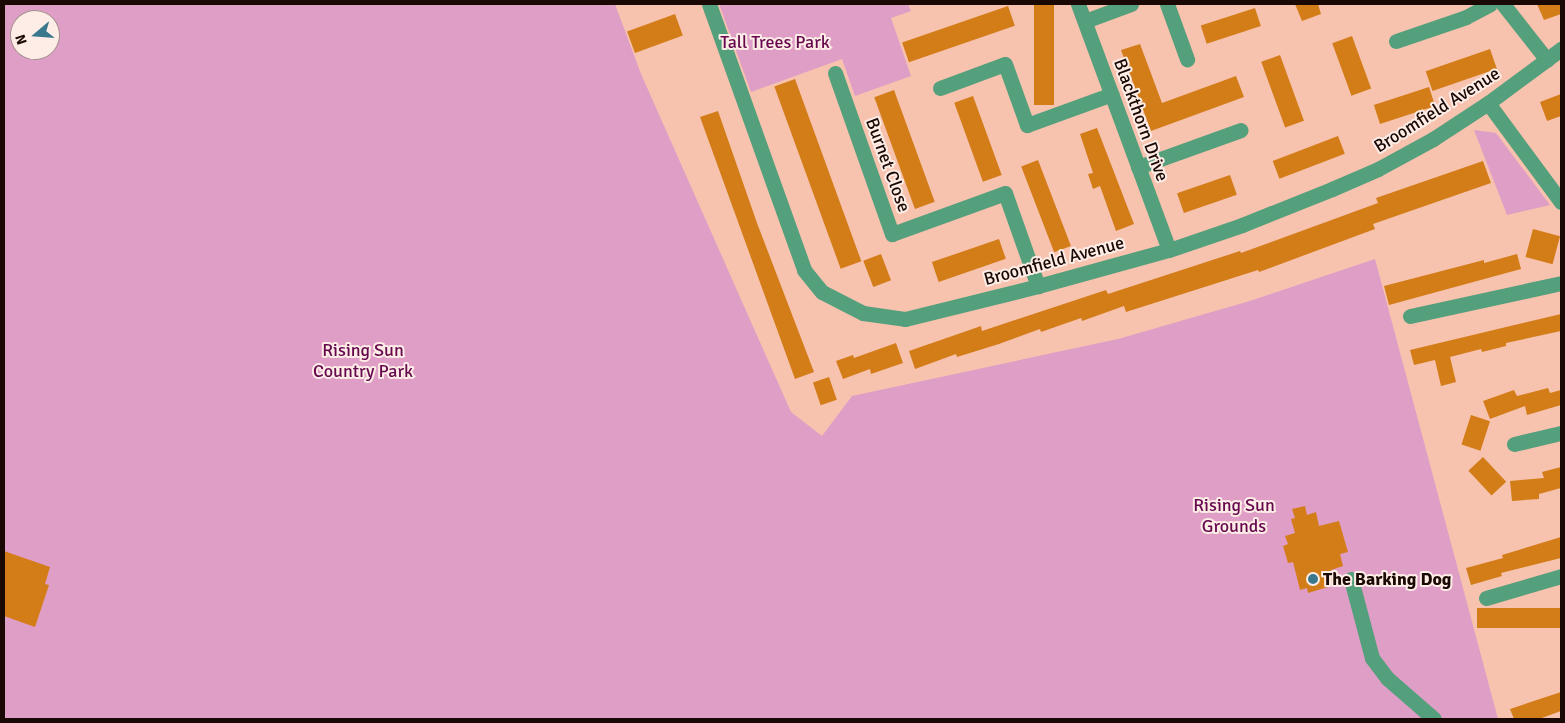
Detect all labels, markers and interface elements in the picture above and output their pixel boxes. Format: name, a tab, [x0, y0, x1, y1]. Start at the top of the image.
north arrow	[10, 10, 60, 60]
park label: Tall Trees Park	[720, 31, 830, 53]
text: N	[12, 32, 31, 47]
street label: Blackthorn Drive	[1109, 56, 1173, 184]
street label: Broomfield Avenue	[1370, 63, 1504, 157]
street label: Burnet Close	[861, 115, 915, 215]
street label: Broomfield Avenue	[981, 232, 1127, 290]
park label: Rising Sun Country Park	[313, 340, 413, 382]
park label: Rising Sun Grounds	[1193, 495, 1275, 538]
place label: The Barking Dog	[1323, 568, 1451, 590]
marker: The Barking Dog	[1307, 573, 1319, 585]

